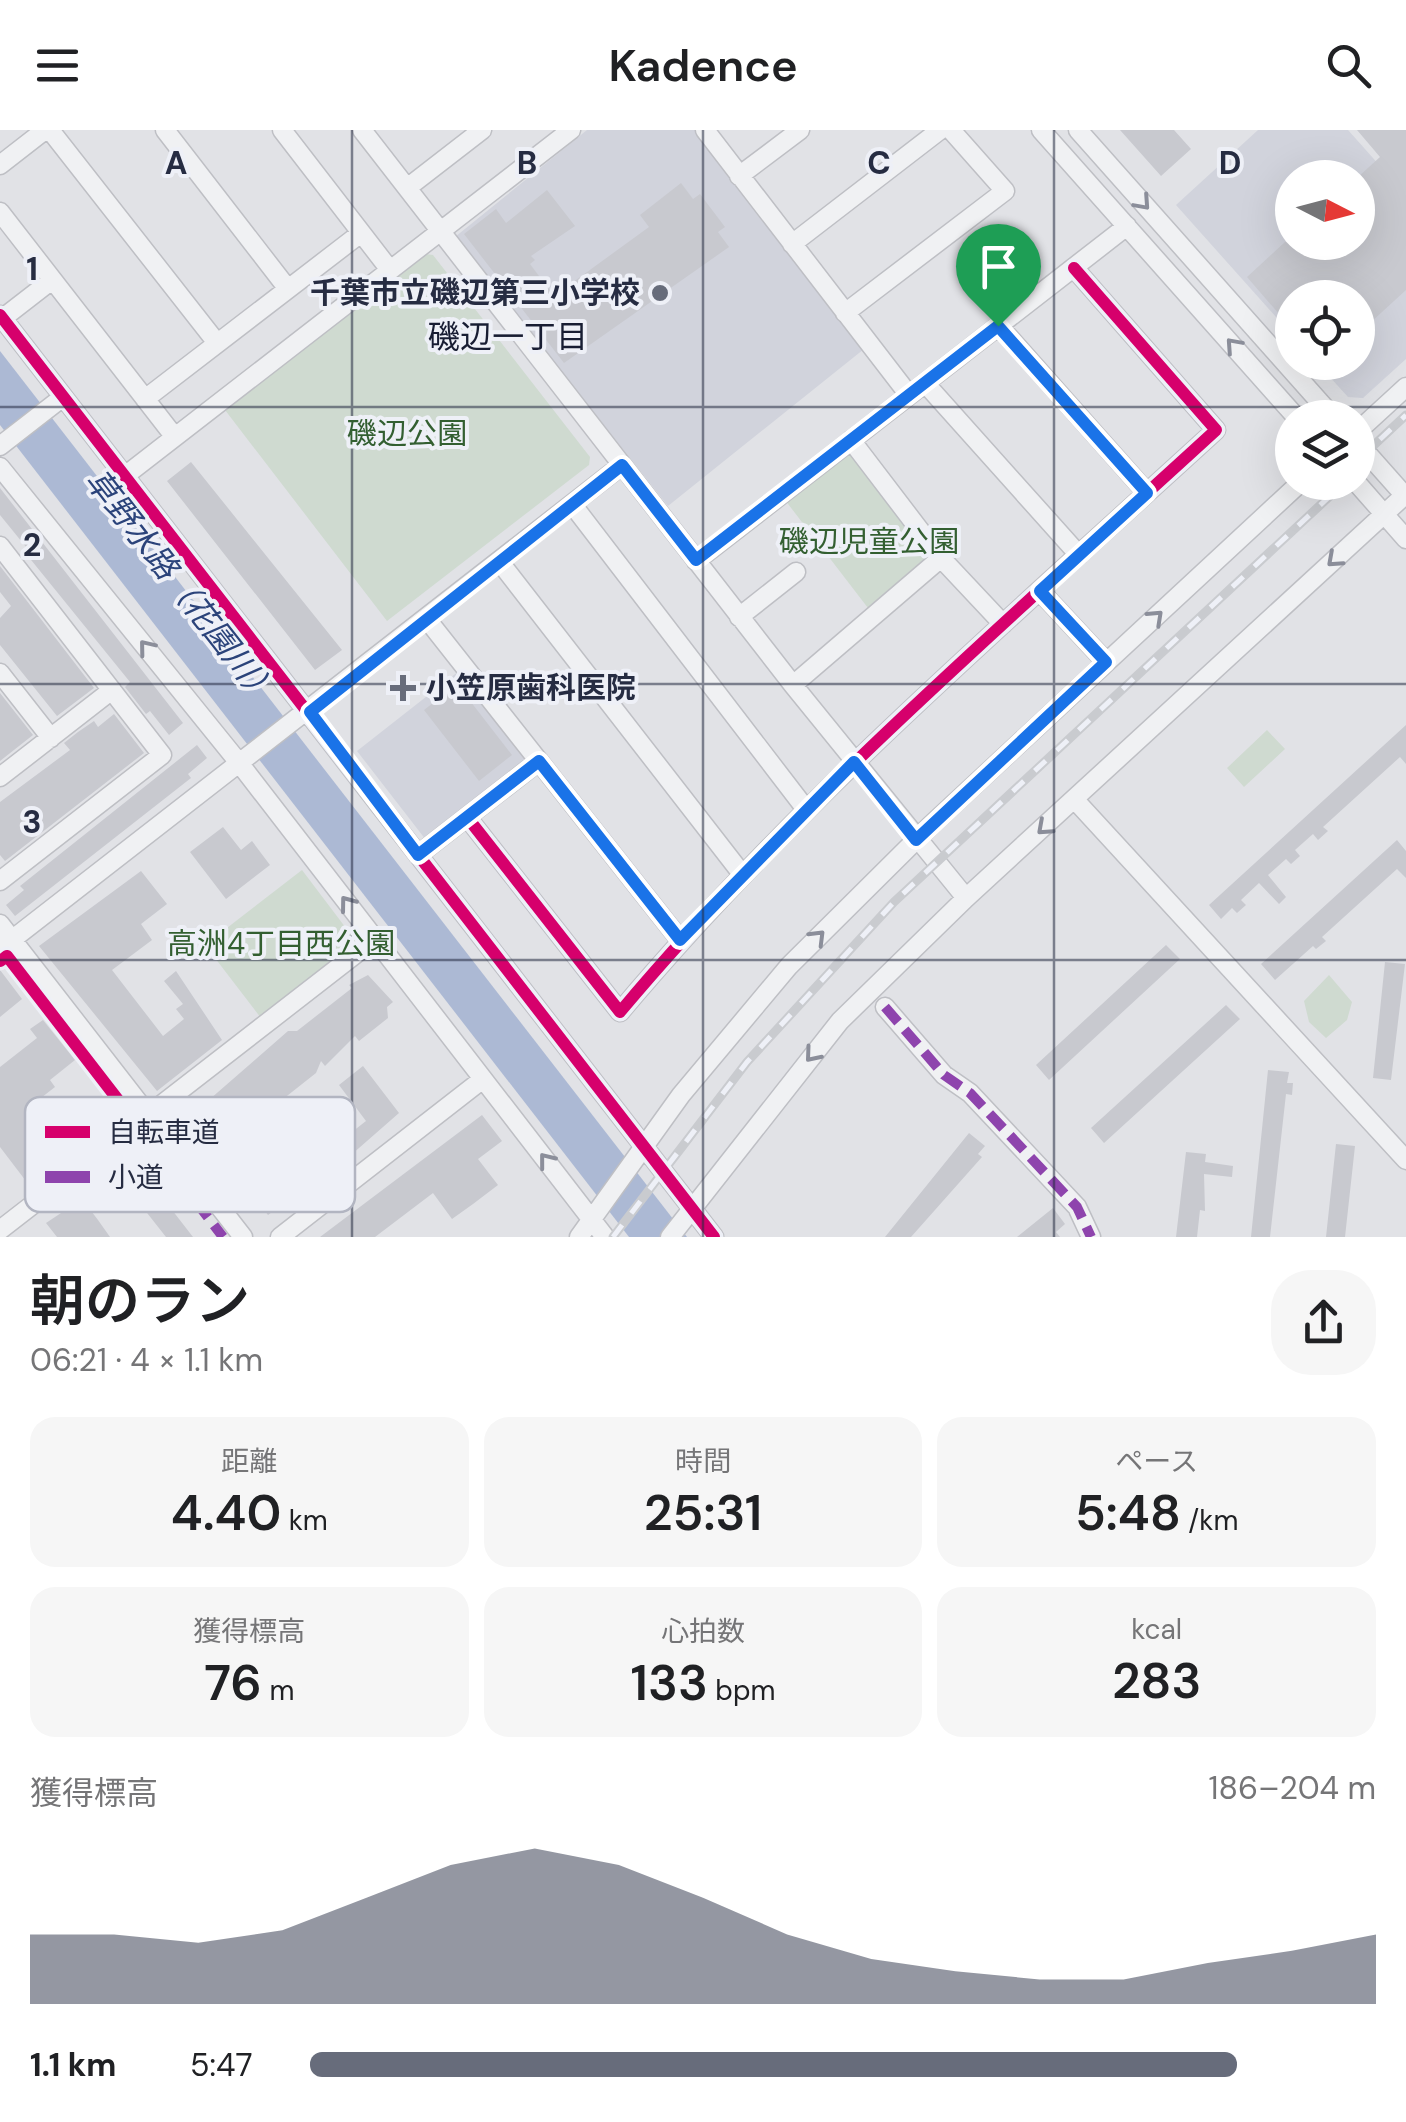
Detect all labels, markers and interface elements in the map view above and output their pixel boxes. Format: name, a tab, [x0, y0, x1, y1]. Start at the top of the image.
text: Kadence	[608, 36, 798, 95]
icon: menu	[30, 38, 85, 93]
icon: search	[1321, 38, 1376, 93]
text: A	[165, 142, 187, 184]
text: B	[517, 142, 537, 184]
text: C	[867, 142, 891, 184]
text: D	[1219, 142, 1241, 184]
north arrow	[1275, 160, 1375, 260]
map controls	[1275, 160, 1375, 500]
one-way arrow	[1131, 191, 1149, 210]
pin	[956, 224, 1041, 327]
icon: arrive	[971, 239, 1026, 294]
text: 1	[26, 248, 38, 290]
place label: 千葉市立磯辺第三小学校	[310, 273, 640, 312]
button: locate	[1275, 280, 1375, 380]
marker: 千葉市立磯辺第三小学校	[649, 282, 671, 304]
district label: 磯辺一丁目	[428, 316, 588, 358]
one-way arrow	[1226, 338, 1244, 356]
button: layers	[1275, 400, 1375, 500]
park label: 磯辺公園	[347, 414, 467, 453]
water label: 草野水路（花園川）	[76, 461, 286, 713]
park label: 磯辺児童公園	[779, 522, 959, 561]
text: 2	[23, 524, 41, 566]
one-way arrow	[1327, 548, 1346, 566]
one-way arrow	[1144, 611, 1162, 629]
one-way arrow	[140, 641, 158, 659]
place label: 小笠原歯科医院	[426, 668, 636, 707]
marker: 小笠原歯科医院	[390, 675, 416, 701]
text: 3	[22, 801, 42, 843]
one-way arrow	[1037, 816, 1056, 834]
one-way arrow	[341, 896, 358, 914]
park label: 高洲4丁目西公園	[167, 924, 395, 963]
one-way arrow	[807, 931, 825, 949]
one-way arrow	[805, 1043, 823, 1062]
legend	[25, 1097, 355, 1212]
text: 自転車道	[108, 1114, 220, 1151]
one-way arrow	[540, 1153, 557, 1171]
text: 小道	[108, 1159, 164, 1196]
text: 朝のラン	[30, 1265, 250, 1337]
button: share	[1271, 1270, 1376, 1375]
text: 06:21 · 4 × 1.1 km	[30, 1339, 263, 1381]
text: 距離	[221, 1443, 277, 1480]
text: 時間	[675, 1443, 731, 1480]
text: ペース	[1115, 1443, 1198, 1480]
text: 4.40	[171, 1480, 281, 1546]
text: 25:31	[644, 1480, 762, 1546]
text: 5:48	[1075, 1480, 1181, 1546]
text: km	[281, 1502, 328, 1539]
text: /km	[1181, 1502, 1238, 1539]
text: kcal	[1131, 1611, 1182, 1648]
text: 獲得標高	[193, 1613, 305, 1650]
text: 心拍数	[661, 1613, 745, 1650]
text: 283	[1112, 1648, 1201, 1714]
text: 76	[204, 1650, 262, 1716]
text: 133	[631, 1650, 708, 1716]
text: m	[262, 1672, 294, 1709]
text: bpm	[708, 1672, 775, 1709]
text: 186–204 m	[1209, 1767, 1376, 1809]
text: 獲得標高	[30, 1772, 158, 1814]
text: 1.1 km	[30, 2044, 116, 2086]
text: 5:47	[190, 2044, 253, 2086]

